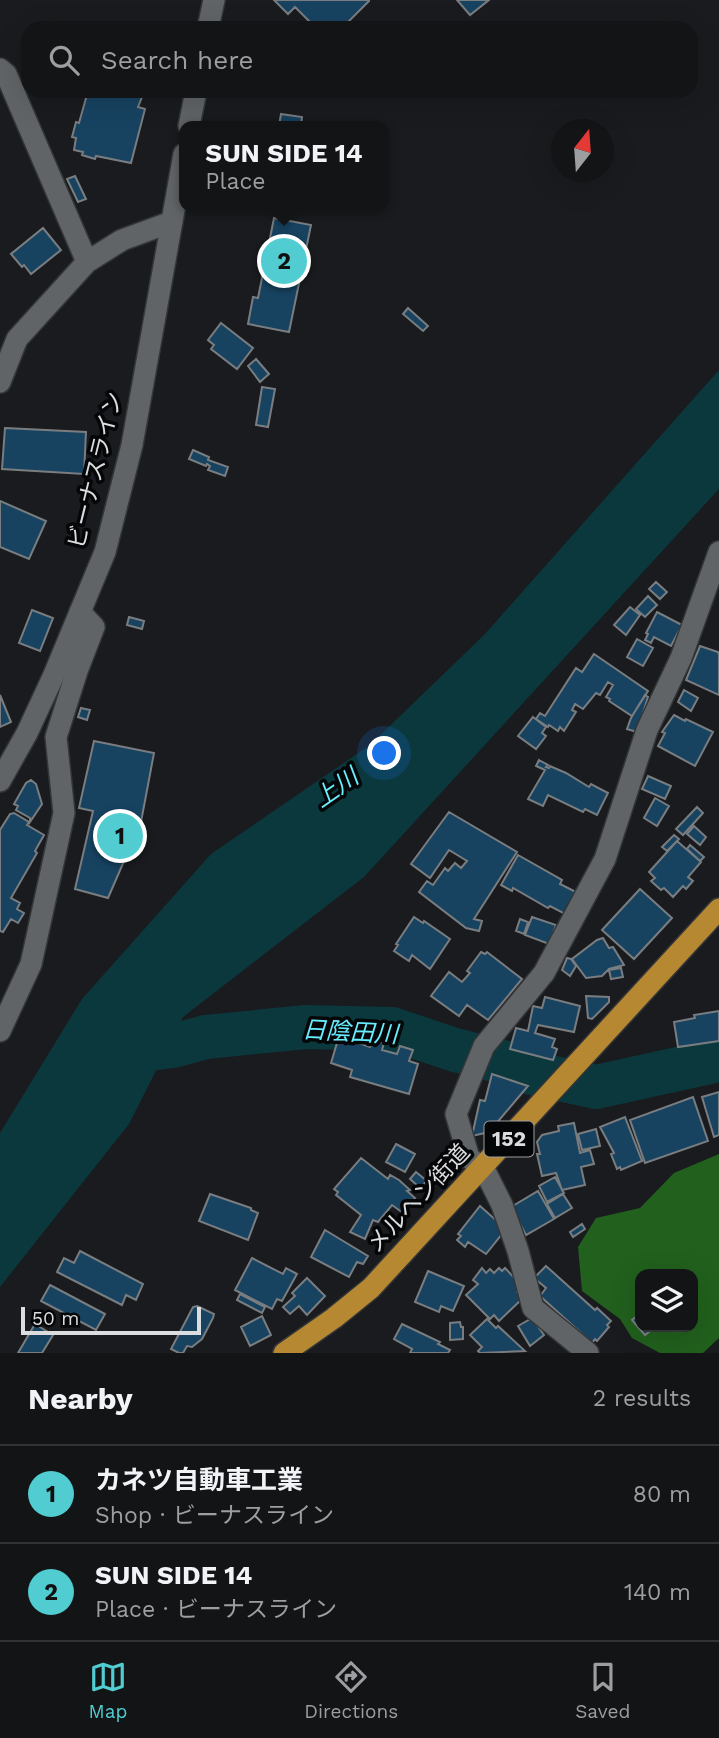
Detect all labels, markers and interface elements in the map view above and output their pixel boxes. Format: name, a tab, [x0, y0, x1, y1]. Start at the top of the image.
search box	[21, 21, 698, 98]
icon: search	[45, 41, 83, 79]
text: Search here	[101, 45, 253, 75]
north arrow	[551, 119, 614, 182]
popup	[179, 121, 389, 212]
text: SUN SIDE 14	[205, 138, 363, 168]
text: Place	[205, 168, 266, 195]
pin: 2	[261, 235, 307, 287]
street label: ビーナスライン	[63, 389, 128, 551]
your location	[367, 736, 401, 770]
water label: 上川	[308, 761, 366, 813]
pin: 1	[97, 810, 143, 862]
water label: 日陰田川	[301, 1016, 402, 1049]
road number: 152	[484, 1122, 534, 1156]
street label: メルヘン街道	[361, 1139, 475, 1258]
map controls	[635, 1269, 698, 1332]
button: layers	[635, 1269, 698, 1332]
scale bar	[21, 1304, 201, 1336]
text: 50 m	[32, 1307, 79, 1330]
text: Nearby	[28, 1381, 133, 1416]
text: 2 results	[593, 1385, 691, 1412]
text: カネツ自動車工業	[95, 1465, 303, 1495]
text: 1	[46, 1481, 56, 1508]
text: 80 m	[633, 1481, 691, 1508]
text: Shop · ビーナスライン	[95, 1502, 334, 1529]
text: SUN SIDE 14	[95, 1560, 252, 1590]
text: 2	[44, 1579, 58, 1606]
text: 140 m	[624, 1579, 691, 1606]
text: Place · ビーナスライン	[95, 1596, 337, 1623]
tab: Map	[89, 1658, 127, 1723]
tab: Directions	[304, 1658, 398, 1723]
tab: Saved	[575, 1658, 630, 1723]

